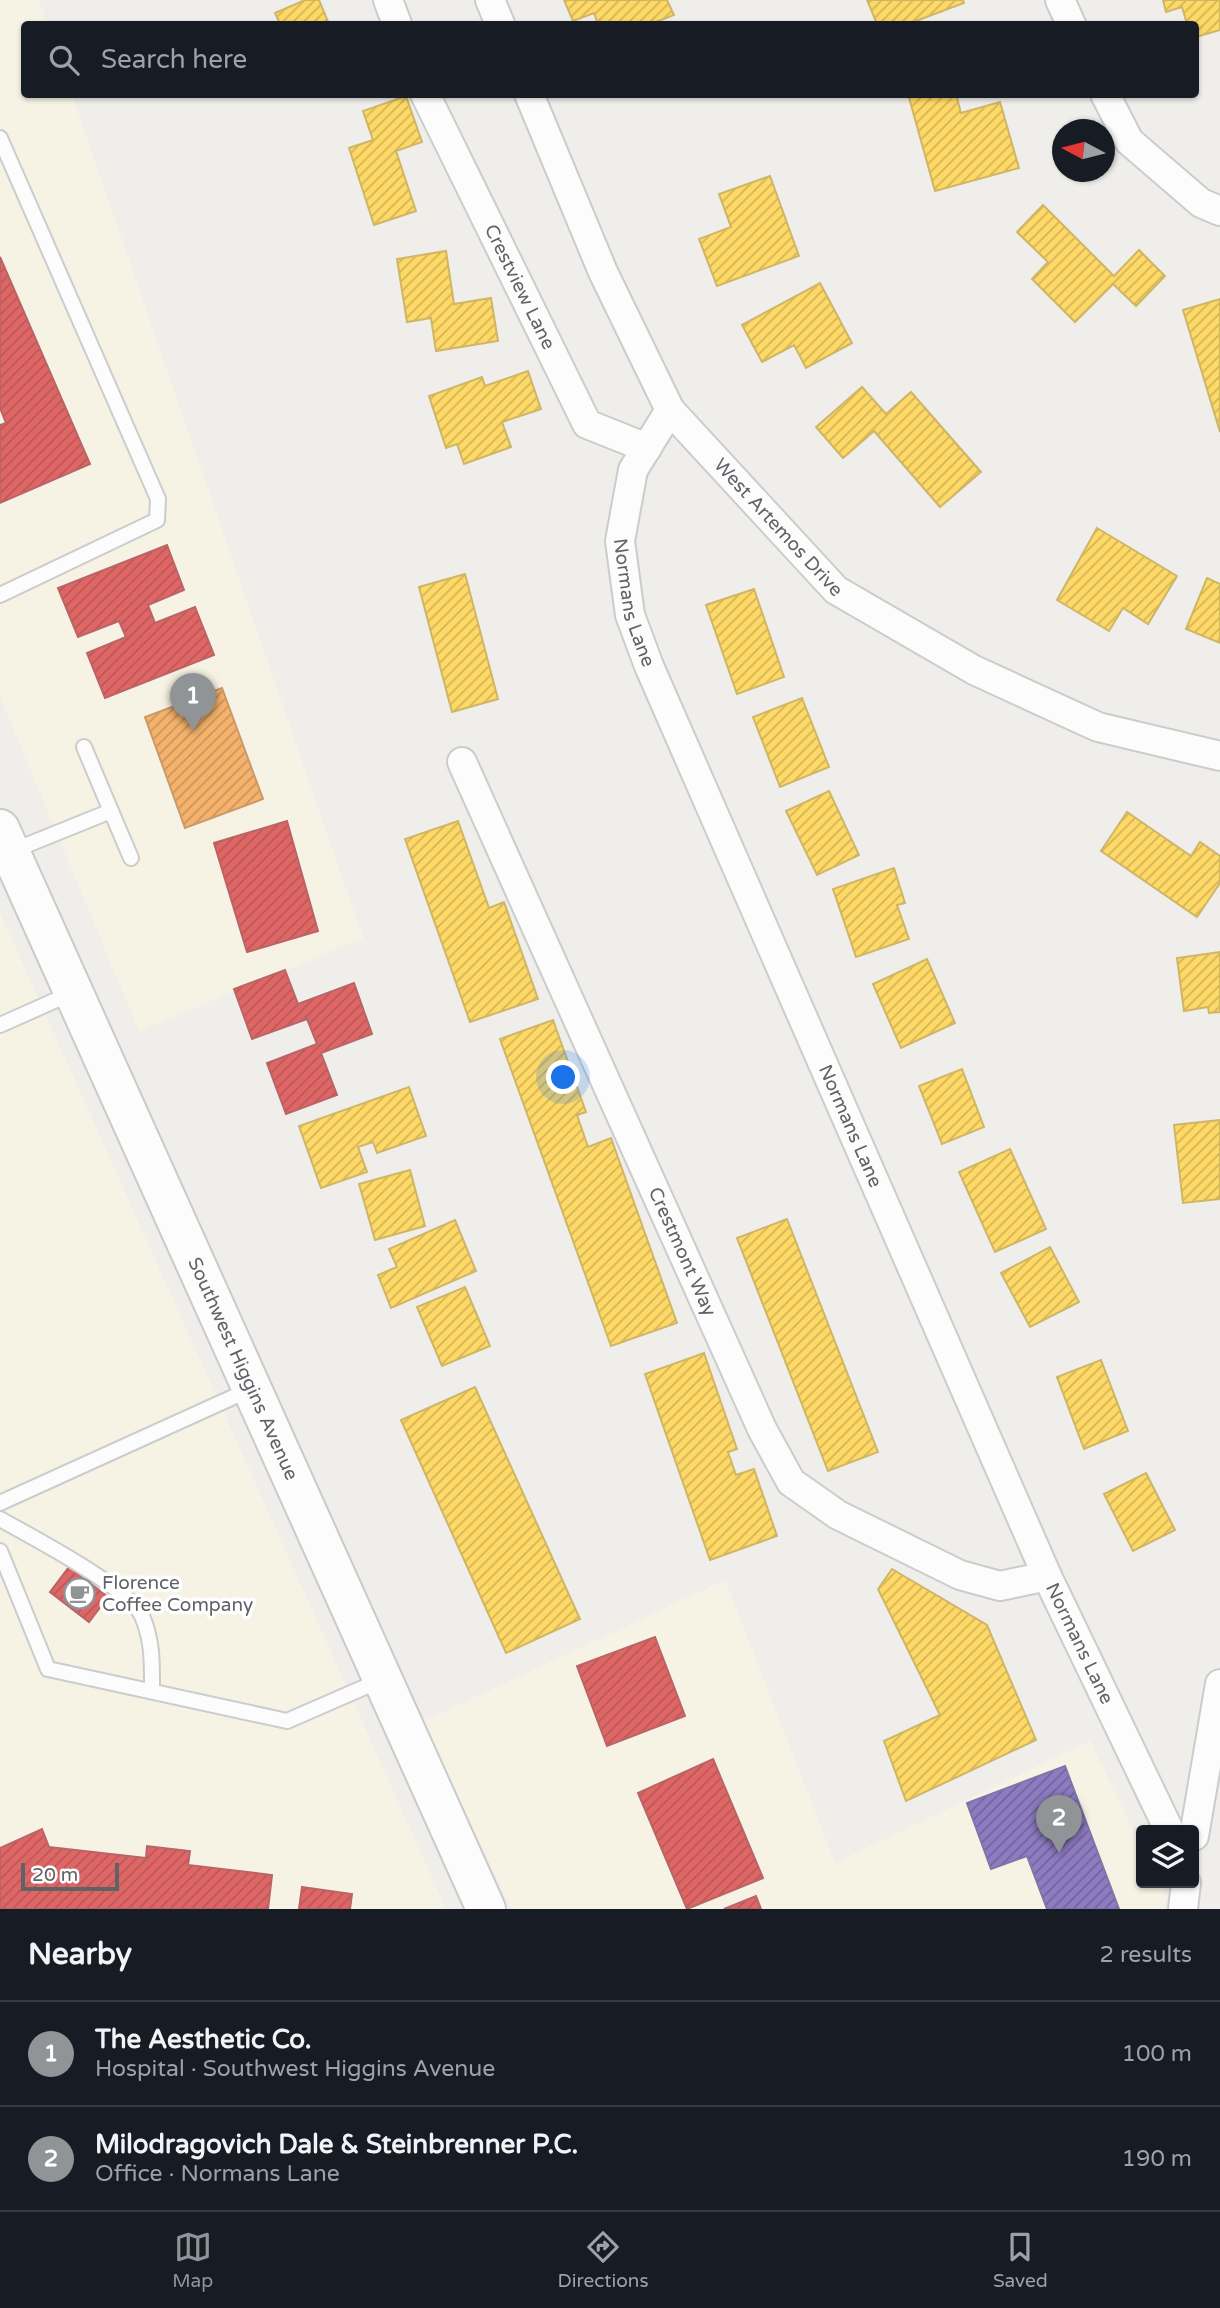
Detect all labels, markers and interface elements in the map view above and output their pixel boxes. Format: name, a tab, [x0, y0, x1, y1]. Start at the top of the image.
search box	[21, 21, 1199, 98]
icon: search	[45, 41, 83, 79]
text: Search here	[101, 44, 247, 75]
north arrow	[1052, 119, 1115, 182]
street label: Crestview Lane	[480, 221, 560, 353]
street label: West Artemos Drive	[709, 454, 847, 601]
street label: Normans Lane	[609, 537, 659, 670]
pin: 1	[170, 673, 216, 731]
your location	[546, 1060, 580, 1094]
street label: Normans Lane	[814, 1061, 887, 1191]
street label: Crestmont Way	[644, 1184, 721, 1320]
street label: Southwest Higgins Avenue	[183, 1254, 303, 1484]
place label: Florence Coffee Company	[102, 1572, 253, 1616]
cafe icon: Florence Coffee Company	[62, 1577, 96, 1611]
street label: Normans Lane	[1041, 1580, 1118, 1708]
pin: 2	[1036, 1795, 1082, 1853]
map controls	[1136, 1825, 1199, 1888]
button: layers	[1136, 1825, 1199, 1888]
scale bar	[21, 1860, 119, 1892]
text: 20 m	[32, 1864, 78, 1886]
text: Nearby	[28, 1936, 132, 1973]
text: 2 results	[1099, 1941, 1192, 1969]
text: The Aesthetic Co.	[95, 2024, 312, 2055]
text: 1	[44, 2040, 58, 2068]
text: 100 m	[1122, 2040, 1192, 2068]
text: Hospital · Southwest Higgins Avenue	[95, 2055, 495, 2083]
text: Milodragovich Dale & Steinbrenner P.C.	[95, 2129, 578, 2160]
text: 2	[44, 2145, 58, 2173]
text: 190 m	[1122, 2145, 1192, 2173]
text: Office · Normans Lane	[95, 2160, 340, 2188]
tab: Map	[172, 2228, 213, 2292]
tab: Directions	[558, 2228, 649, 2292]
tab: Saved	[993, 2228, 1048, 2292]

